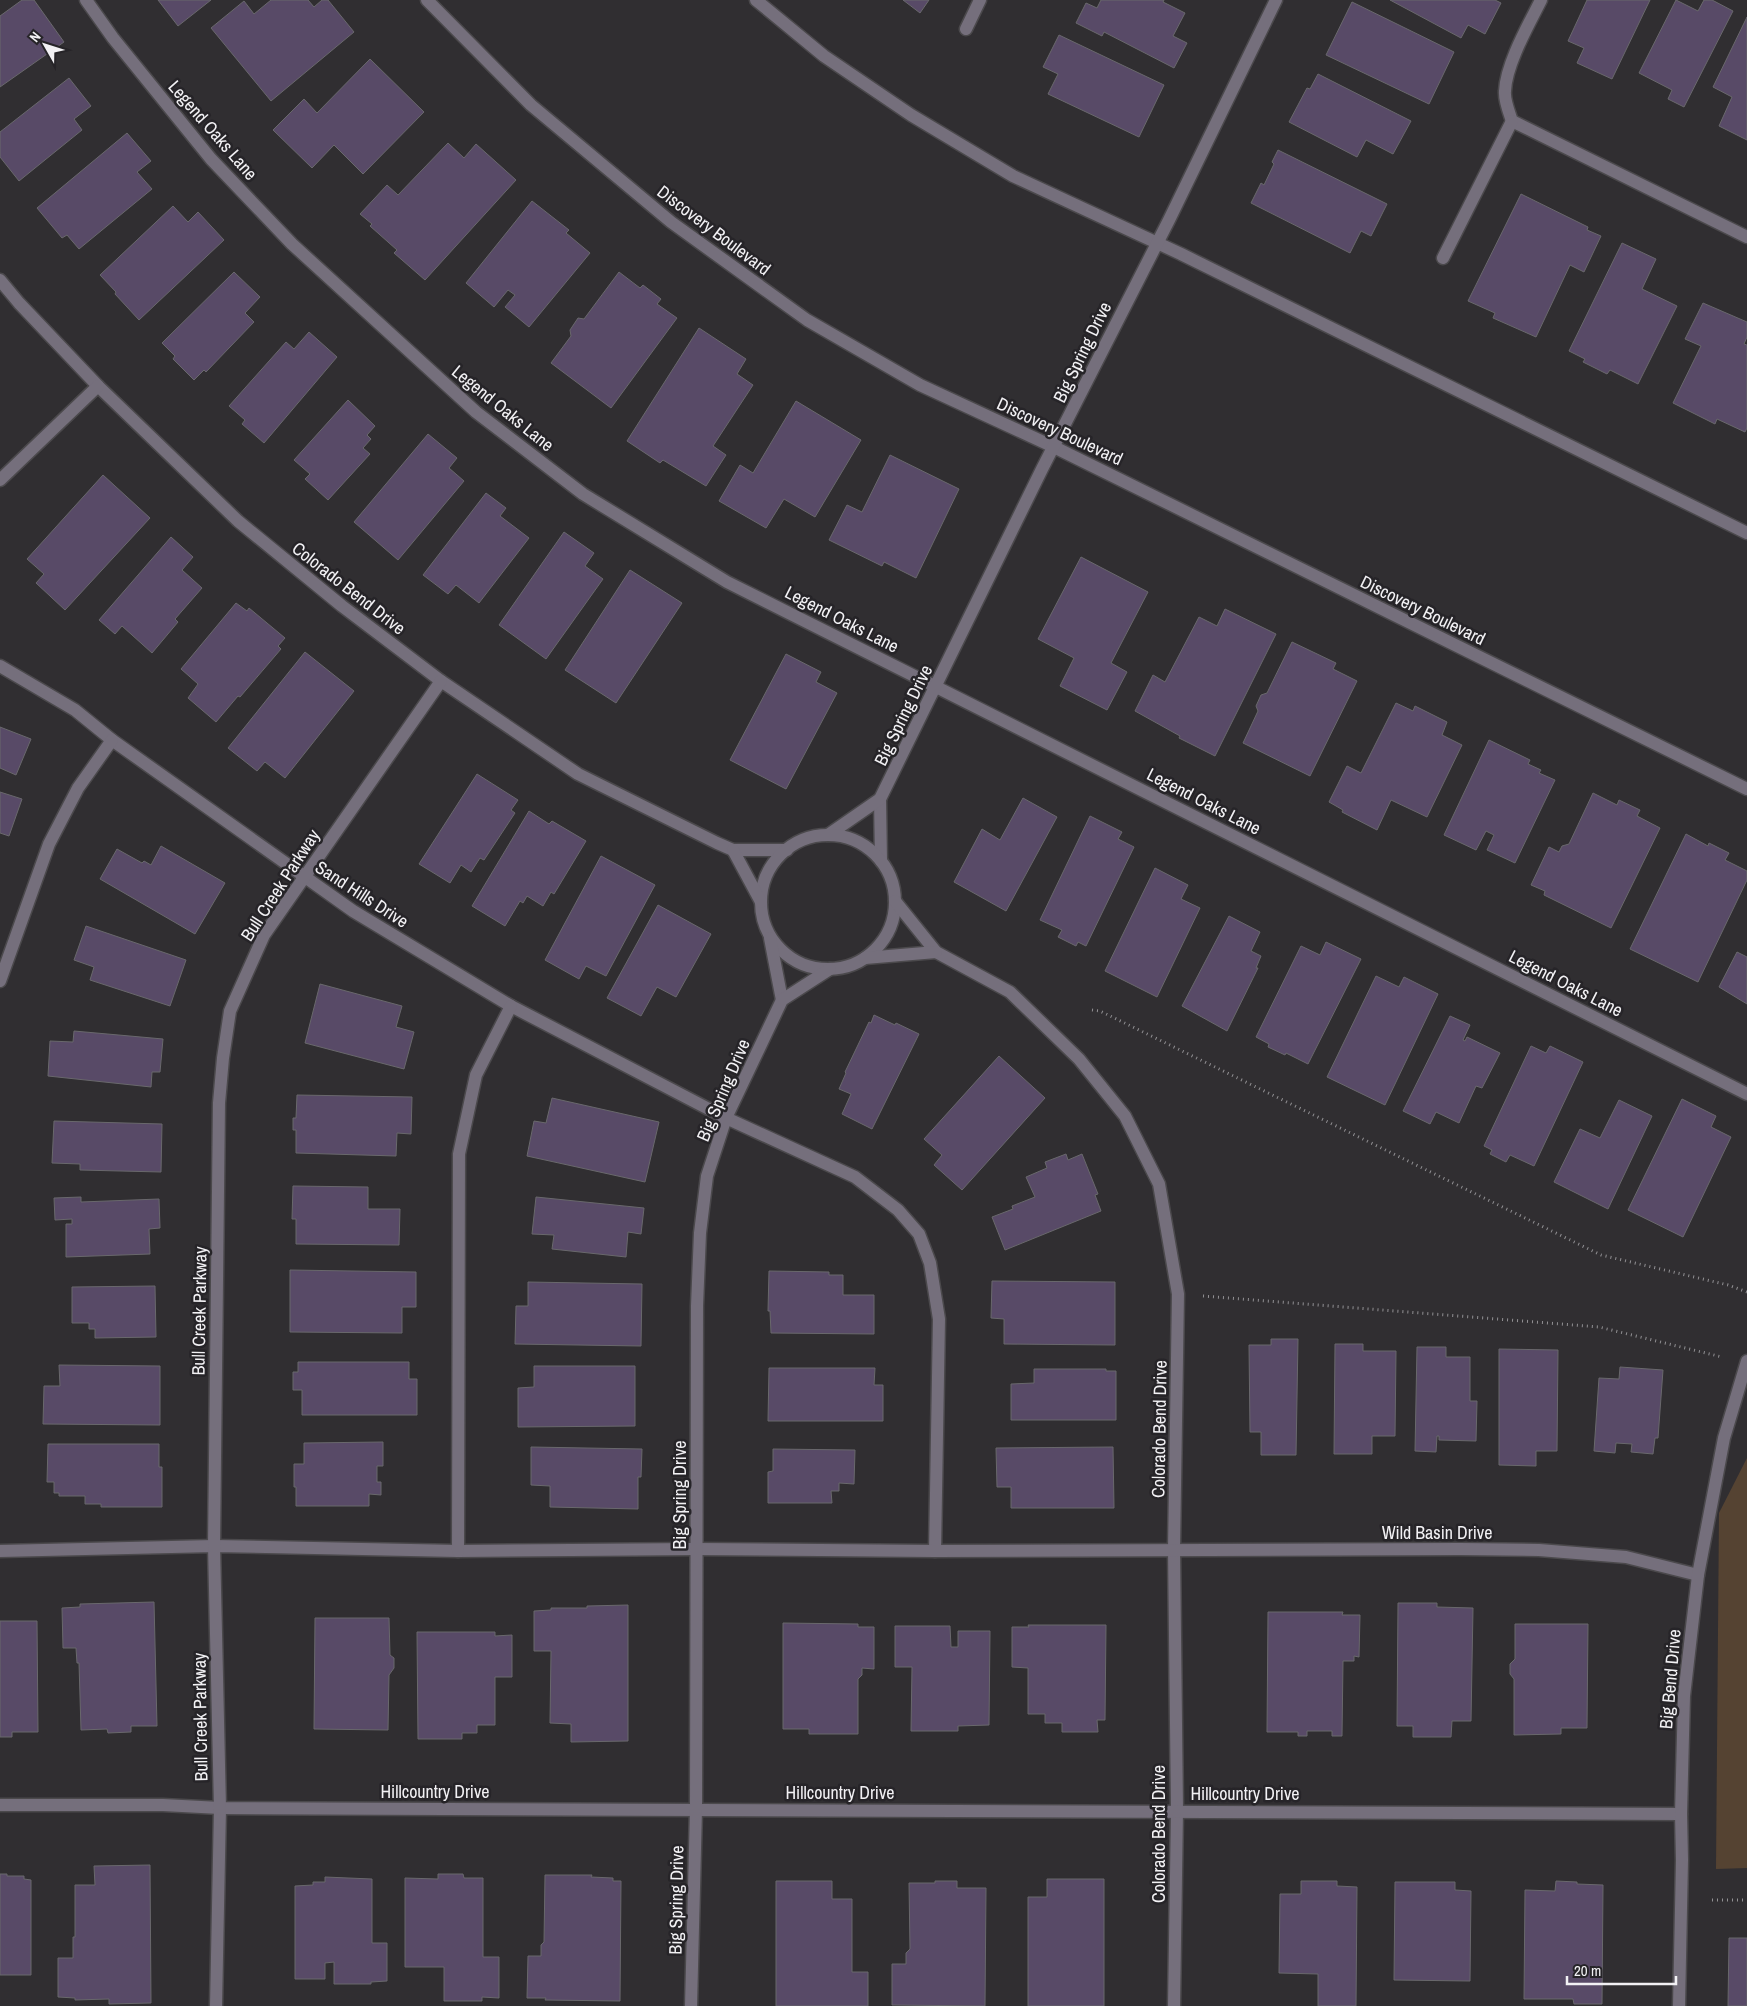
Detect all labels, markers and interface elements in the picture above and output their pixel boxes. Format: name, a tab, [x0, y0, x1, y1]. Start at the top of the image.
north arrow	[20, 20, 70, 70]
text: N	[25, 28, 45, 46]
street label: Legend Oaks Lane	[163, 75, 263, 185]
street label: Discovery Boulevard	[652, 179, 776, 281]
street label: Big Spring Drive	[1047, 297, 1117, 407]
street label: Legend Oaks Lane	[447, 359, 559, 457]
street label: Discovery Boulevard	[993, 391, 1127, 471]
street label: Colorado Bend Drive	[287, 536, 411, 640]
street label: Discovery Boulevard	[1356, 569, 1490, 651]
street label: Legend Oaks Lane	[781, 580, 903, 658]
street label: Big Spring Drive	[868, 660, 938, 770]
street label: Legend Oaks Lane	[1143, 762, 1265, 840]
street label: Bull Creek Parkway	[234, 824, 326, 946]
street label: Sand Hills Drive	[310, 854, 414, 934]
street label: Legend Oaks Lane	[1505, 944, 1627, 1022]
street label: Big Spring Drive	[690, 1035, 756, 1145]
street label: Bull Creek Parkway	[185, 1246, 213, 1376]
street label: Colorado Bend Drive	[1145, 1360, 1173, 1498]
street label: Big Spring Drive	[667, 1440, 692, 1550]
street label: Wild Basin Drive	[1382, 1520, 1492, 1545]
street label: Big Bend Drive	[1653, 1628, 1687, 1730]
street label: Bull Creek Parkway	[186, 1652, 214, 1782]
street label: Colorado Bend Drive	[1146, 1765, 1171, 1903]
street label: Hillcountry Drive	[380, 1779, 490, 1804]
street label: Hillcountry Drive	[785, 1780, 895, 1805]
street label: Hillcountry Drive	[1190, 1781, 1300, 1806]
street label: Big Spring Drive	[663, 1845, 689, 1955]
scale bar	[1567, 1954, 1676, 1986]
text: 20 m	[1574, 1960, 1601, 1981]

